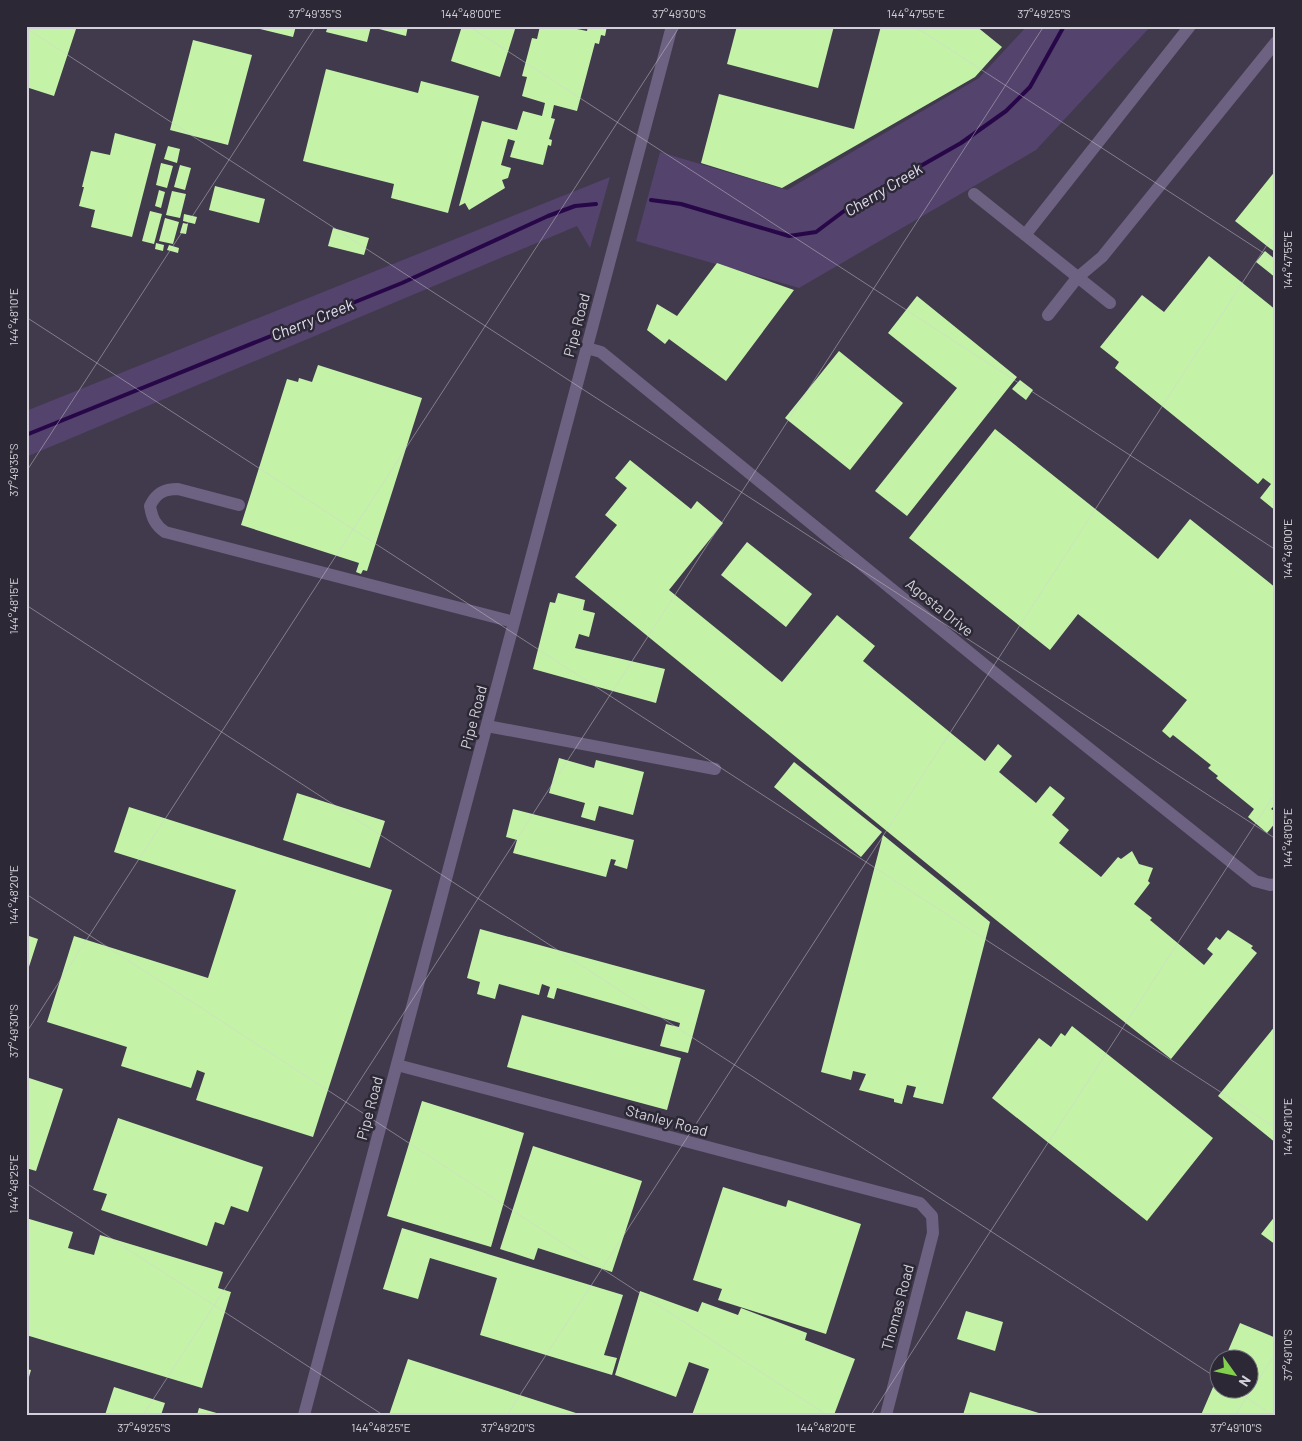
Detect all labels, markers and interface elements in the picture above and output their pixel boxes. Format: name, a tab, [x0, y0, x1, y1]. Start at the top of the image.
text: 37°49'35"S	[288, 6, 342, 20]
text: 144°48'00"E	[441, 6, 501, 20]
text: 37°49'30"S	[652, 6, 706, 20]
text: 144°47'55"E	[887, 6, 945, 20]
text: 37°49'25"S	[1017, 6, 1071, 20]
water label: Cherry Creek	[841, 158, 925, 220]
text: 144°47'55"E	[1280, 231, 1294, 289]
text: 144°48'10"E	[6, 288, 20, 346]
street label: Pipe Road	[559, 291, 593, 359]
water label: Cherry Creek	[268, 294, 356, 344]
text: 37°49'35"S	[6, 443, 20, 497]
text: 144°48'00"E	[1280, 519, 1294, 579]
street label: Agosta Drive	[903, 574, 977, 640]
text: 144°48'15"E	[6, 577, 20, 635]
street label: Pipe Road	[456, 683, 490, 751]
text: 144°48'05"E	[1280, 808, 1294, 868]
text: 144°48'20"E	[6, 865, 20, 925]
text: 37°49'30"S	[6, 1004, 20, 1058]
street label: Pipe Road	[352, 1074, 386, 1142]
text: 144°48'10"E	[1280, 1098, 1294, 1156]
street label: Stanley Road	[624, 1100, 710, 1140]
text: 144°48'25"E	[6, 1154, 20, 1214]
street label: Thomas Road	[877, 1262, 917, 1352]
text: 37°49'10"S	[1280, 1329, 1294, 1381]
north arrow	[1210, 1348, 1260, 1398]
text: N	[1236, 1373, 1255, 1390]
text: 37°49'25"S	[117, 1420, 171, 1434]
text: 144°48'25"E	[351, 1420, 411, 1434]
text: 37°49'20"S	[481, 1420, 535, 1434]
text: 144°48'20"E	[796, 1420, 856, 1434]
text: 37°49'10"S	[1210, 1420, 1262, 1434]

